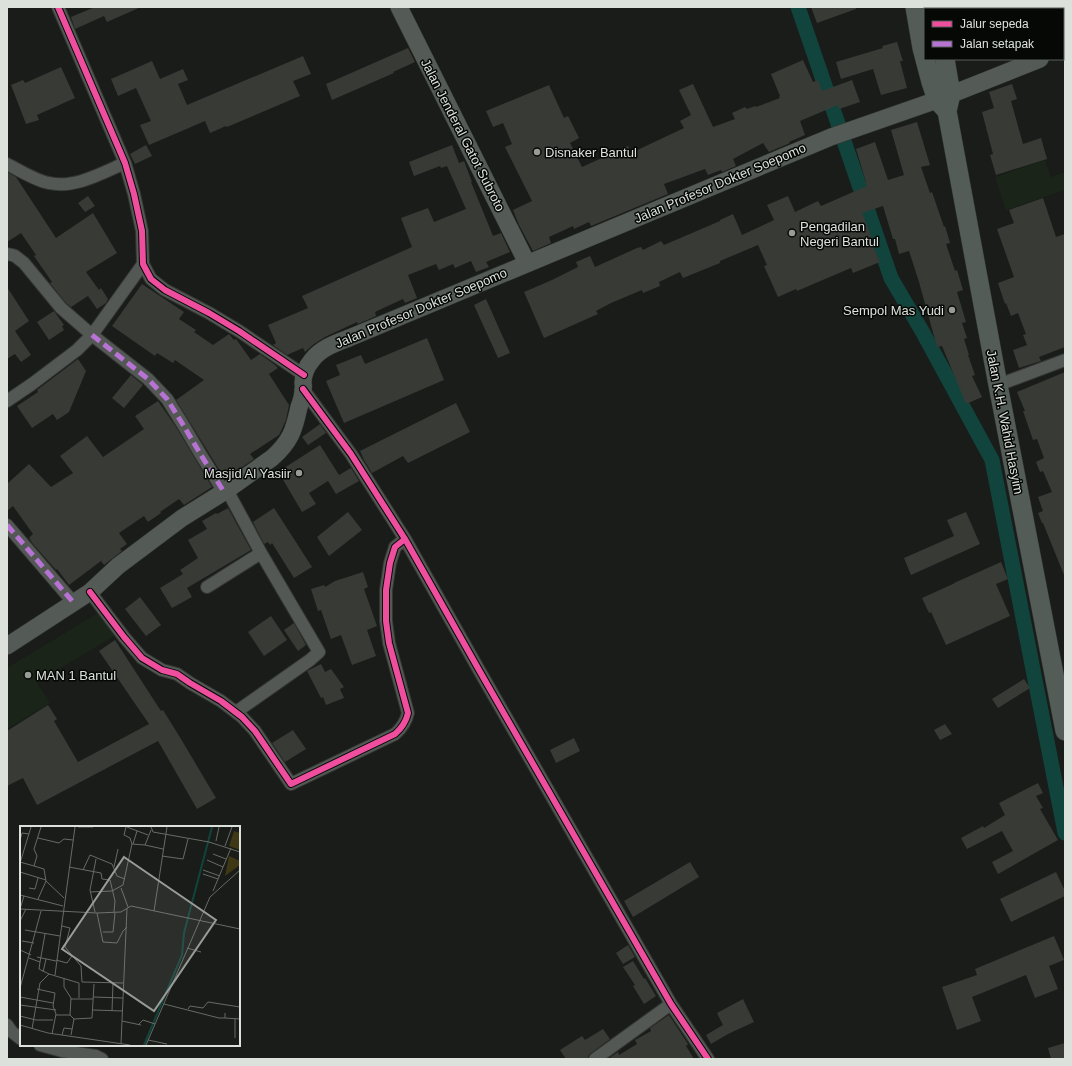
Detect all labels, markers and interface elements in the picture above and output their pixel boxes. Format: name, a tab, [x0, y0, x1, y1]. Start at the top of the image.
legend	[924, 8, 1064, 60]
text: Jalur sepeda	[960, 17, 1029, 31]
text: Jalan setapak	[960, 37, 1035, 51]
street label: Jalan Jenderal Gatot Subroto	[418, 56, 508, 214]
street label: Jalan Profesor Dokter Soepomo	[632, 140, 808, 226]
place label: Disnaker Bantul	[545, 145, 637, 160]
marker: Disnaker Bantul	[532, 147, 542, 157]
place label: Pengadilan Negeri Bantul	[800, 219, 879, 249]
marker: Pengadilan Negeri Bantul	[787, 228, 797, 238]
street label: Jalan Profesor Dokter Soepomo	[333, 265, 509, 351]
place label: Sempol Mas Yudi	[843, 303, 944, 318]
marker: Sempol Mas Yudi	[947, 305, 957, 315]
street label: Jalan K.H. Wahid Hasyim	[984, 348, 1026, 496]
place label: Masjid Al Yasiir	[204, 466, 292, 481]
marker: Masjid Al Yasiir	[294, 468, 304, 478]
place label: MAN 1 Bantul	[36, 668, 116, 683]
marker: MAN 1 Bantul	[23, 670, 33, 680]
inset map	[20, 826, 240, 1046]

